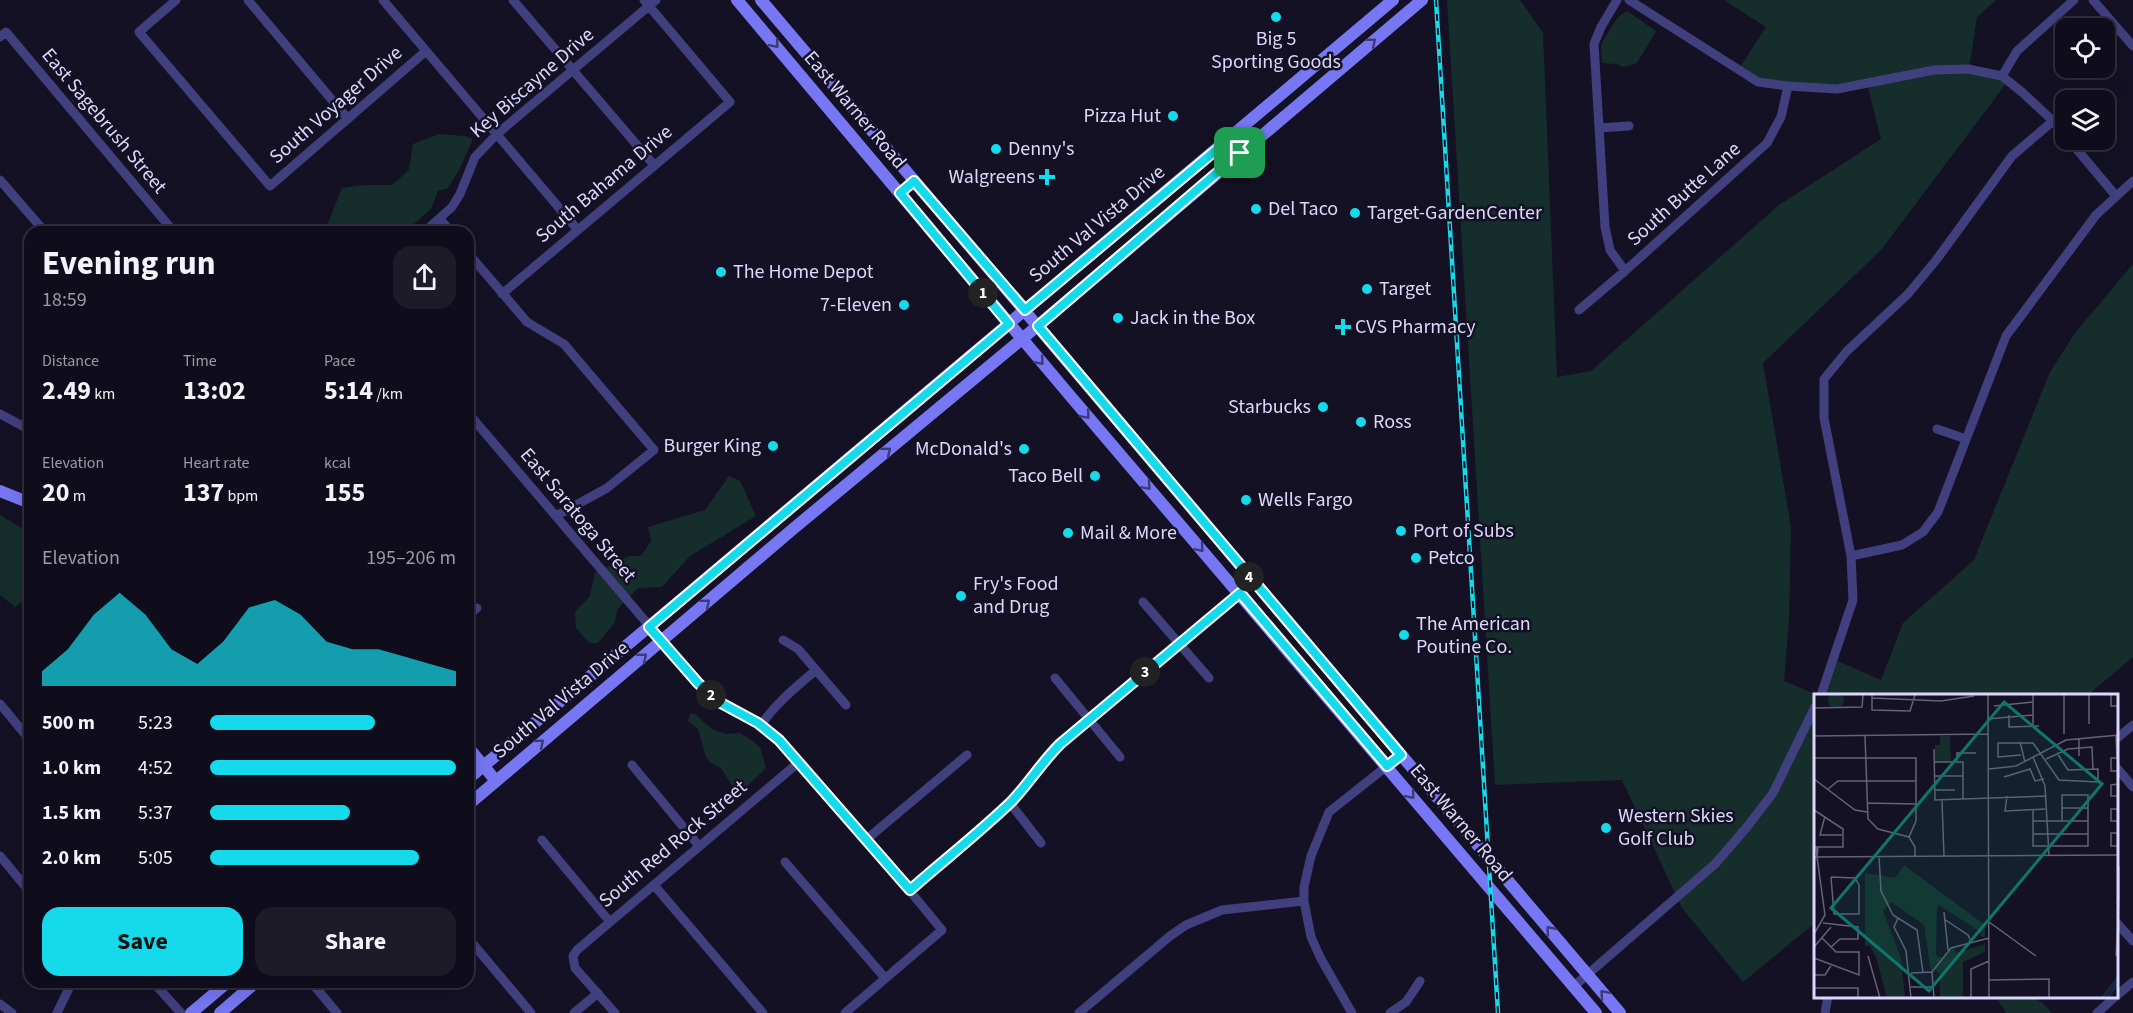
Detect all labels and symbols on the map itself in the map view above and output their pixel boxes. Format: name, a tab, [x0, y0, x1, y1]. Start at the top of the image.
marker: Big 5 Sporting Goods	[1269, 10, 1283, 24]
street label: Key Biscayne Drive	[464, 21, 600, 145]
place label: Big 5 Sporting Goods	[1211, 25, 1341, 76]
one-way arrow	[768, 38, 779, 48]
one-way arrow	[1365, 38, 1376, 49]
street label: South Voyager Drive	[263, 39, 409, 171]
street label: East Sagebrush Street	[35, 42, 173, 200]
street label: East Warner Road	[797, 45, 913, 175]
place label: Pizza Hut	[1083, 102, 1161, 130]
marker: Pizza Hut	[1166, 109, 1180, 123]
street label: South Bahama Drive	[530, 118, 678, 250]
pin	[1214, 127, 1265, 178]
place label: Denny's	[1008, 135, 1074, 163]
street label: South Butte Lane	[1621, 135, 1747, 253]
marker: Denny's	[989, 142, 1003, 156]
street label: South Val Vista Drive	[1023, 159, 1171, 289]
place label: Walgreens	[948, 163, 1035, 191]
marker: Walgreens	[1040, 170, 1054, 184]
place label: Del Taco	[1268, 195, 1338, 223]
place label: Target-GardenCenter	[1367, 199, 1542, 227]
marker: Del Taco	[1249, 202, 1263, 216]
marker: Target-GardenCenter	[1348, 206, 1362, 220]
place label: The Home Depot	[733, 258, 874, 286]
marker: The Home Depot	[714, 265, 728, 279]
place label: Target	[1379, 275, 1432, 303]
pin: 1	[968, 278, 998, 308]
marker: Target	[1360, 282, 1374, 296]
place label: 7-Eleven	[820, 291, 892, 319]
marker: 7-Eleven	[897, 298, 911, 312]
place label: Jack in the Box	[1130, 304, 1255, 332]
marker: Jack in the Box	[1111, 311, 1125, 325]
place label: CVS Pharmacy	[1355, 313, 1476, 341]
marker: CVS Pharmacy	[1336, 320, 1350, 334]
one-way arrow	[1033, 354, 1044, 365]
place label: Starbucks	[1228, 393, 1311, 421]
marker: Starbucks	[1316, 400, 1330, 414]
one-way arrow	[1079, 408, 1090, 419]
place label: Ross	[1373, 408, 1412, 436]
marker: Ross	[1354, 415, 1368, 429]
place label: Burger King	[663, 432, 761, 460]
place label: McDonald's	[915, 435, 1012, 463]
marker: Burger King	[766, 439, 780, 453]
street label: East Saratoga Street	[513, 442, 643, 588]
marker: McDonald's	[1017, 442, 1031, 456]
one-way arrow	[880, 447, 891, 458]
place label: Taco Bell	[1008, 462, 1083, 490]
marker: Taco Bell	[1088, 469, 1102, 483]
one-way arrow	[1140, 479, 1151, 490]
place label: Wells Fargo	[1258, 486, 1353, 514]
marker: Wells Fargo	[1239, 493, 1253, 507]
place label: Port of Subs	[1413, 517, 1514, 545]
place label: Mail & More	[1080, 519, 1177, 547]
marker: Port of Subs	[1394, 524, 1408, 538]
marker: Mail & More	[1061, 526, 1075, 540]
one-way arrow	[1193, 541, 1204, 552]
place label: Petco	[1428, 544, 1475, 572]
marker: Petco	[1409, 551, 1423, 565]
pin: 4	[1234, 562, 1264, 592]
place label: Fry's Food and Drug	[973, 570, 1059, 621]
marker: Fry's Food and Drug	[954, 589, 968, 603]
one-way arrow	[699, 599, 710, 610]
place label: The American Poutine Co.	[1416, 610, 1531, 661]
marker: The American Poutine Co.	[1397, 628, 1411, 642]
street label: South Val Vista Drive	[487, 635, 635, 765]
one-way arrow	[636, 653, 647, 664]
pin: 3	[1130, 657, 1160, 687]
pin: 2	[696, 680, 726, 710]
inset map	[1814, 694, 2118, 998]
one-way arrow	[533, 740, 544, 751]
street label: East Warner Road	[1403, 758, 1519, 888]
street label: South Red Rock Street	[593, 774, 753, 914]
one-way arrow	[1404, 788, 1415, 799]
place label: Western Skies Golf Club	[1618, 802, 1734, 853]
marker: Western Skies Golf Club	[1599, 821, 1613, 835]
one-way arrow	[1546, 926, 1557, 937]
one-way arrow	[1600, 990, 1611, 1001]

